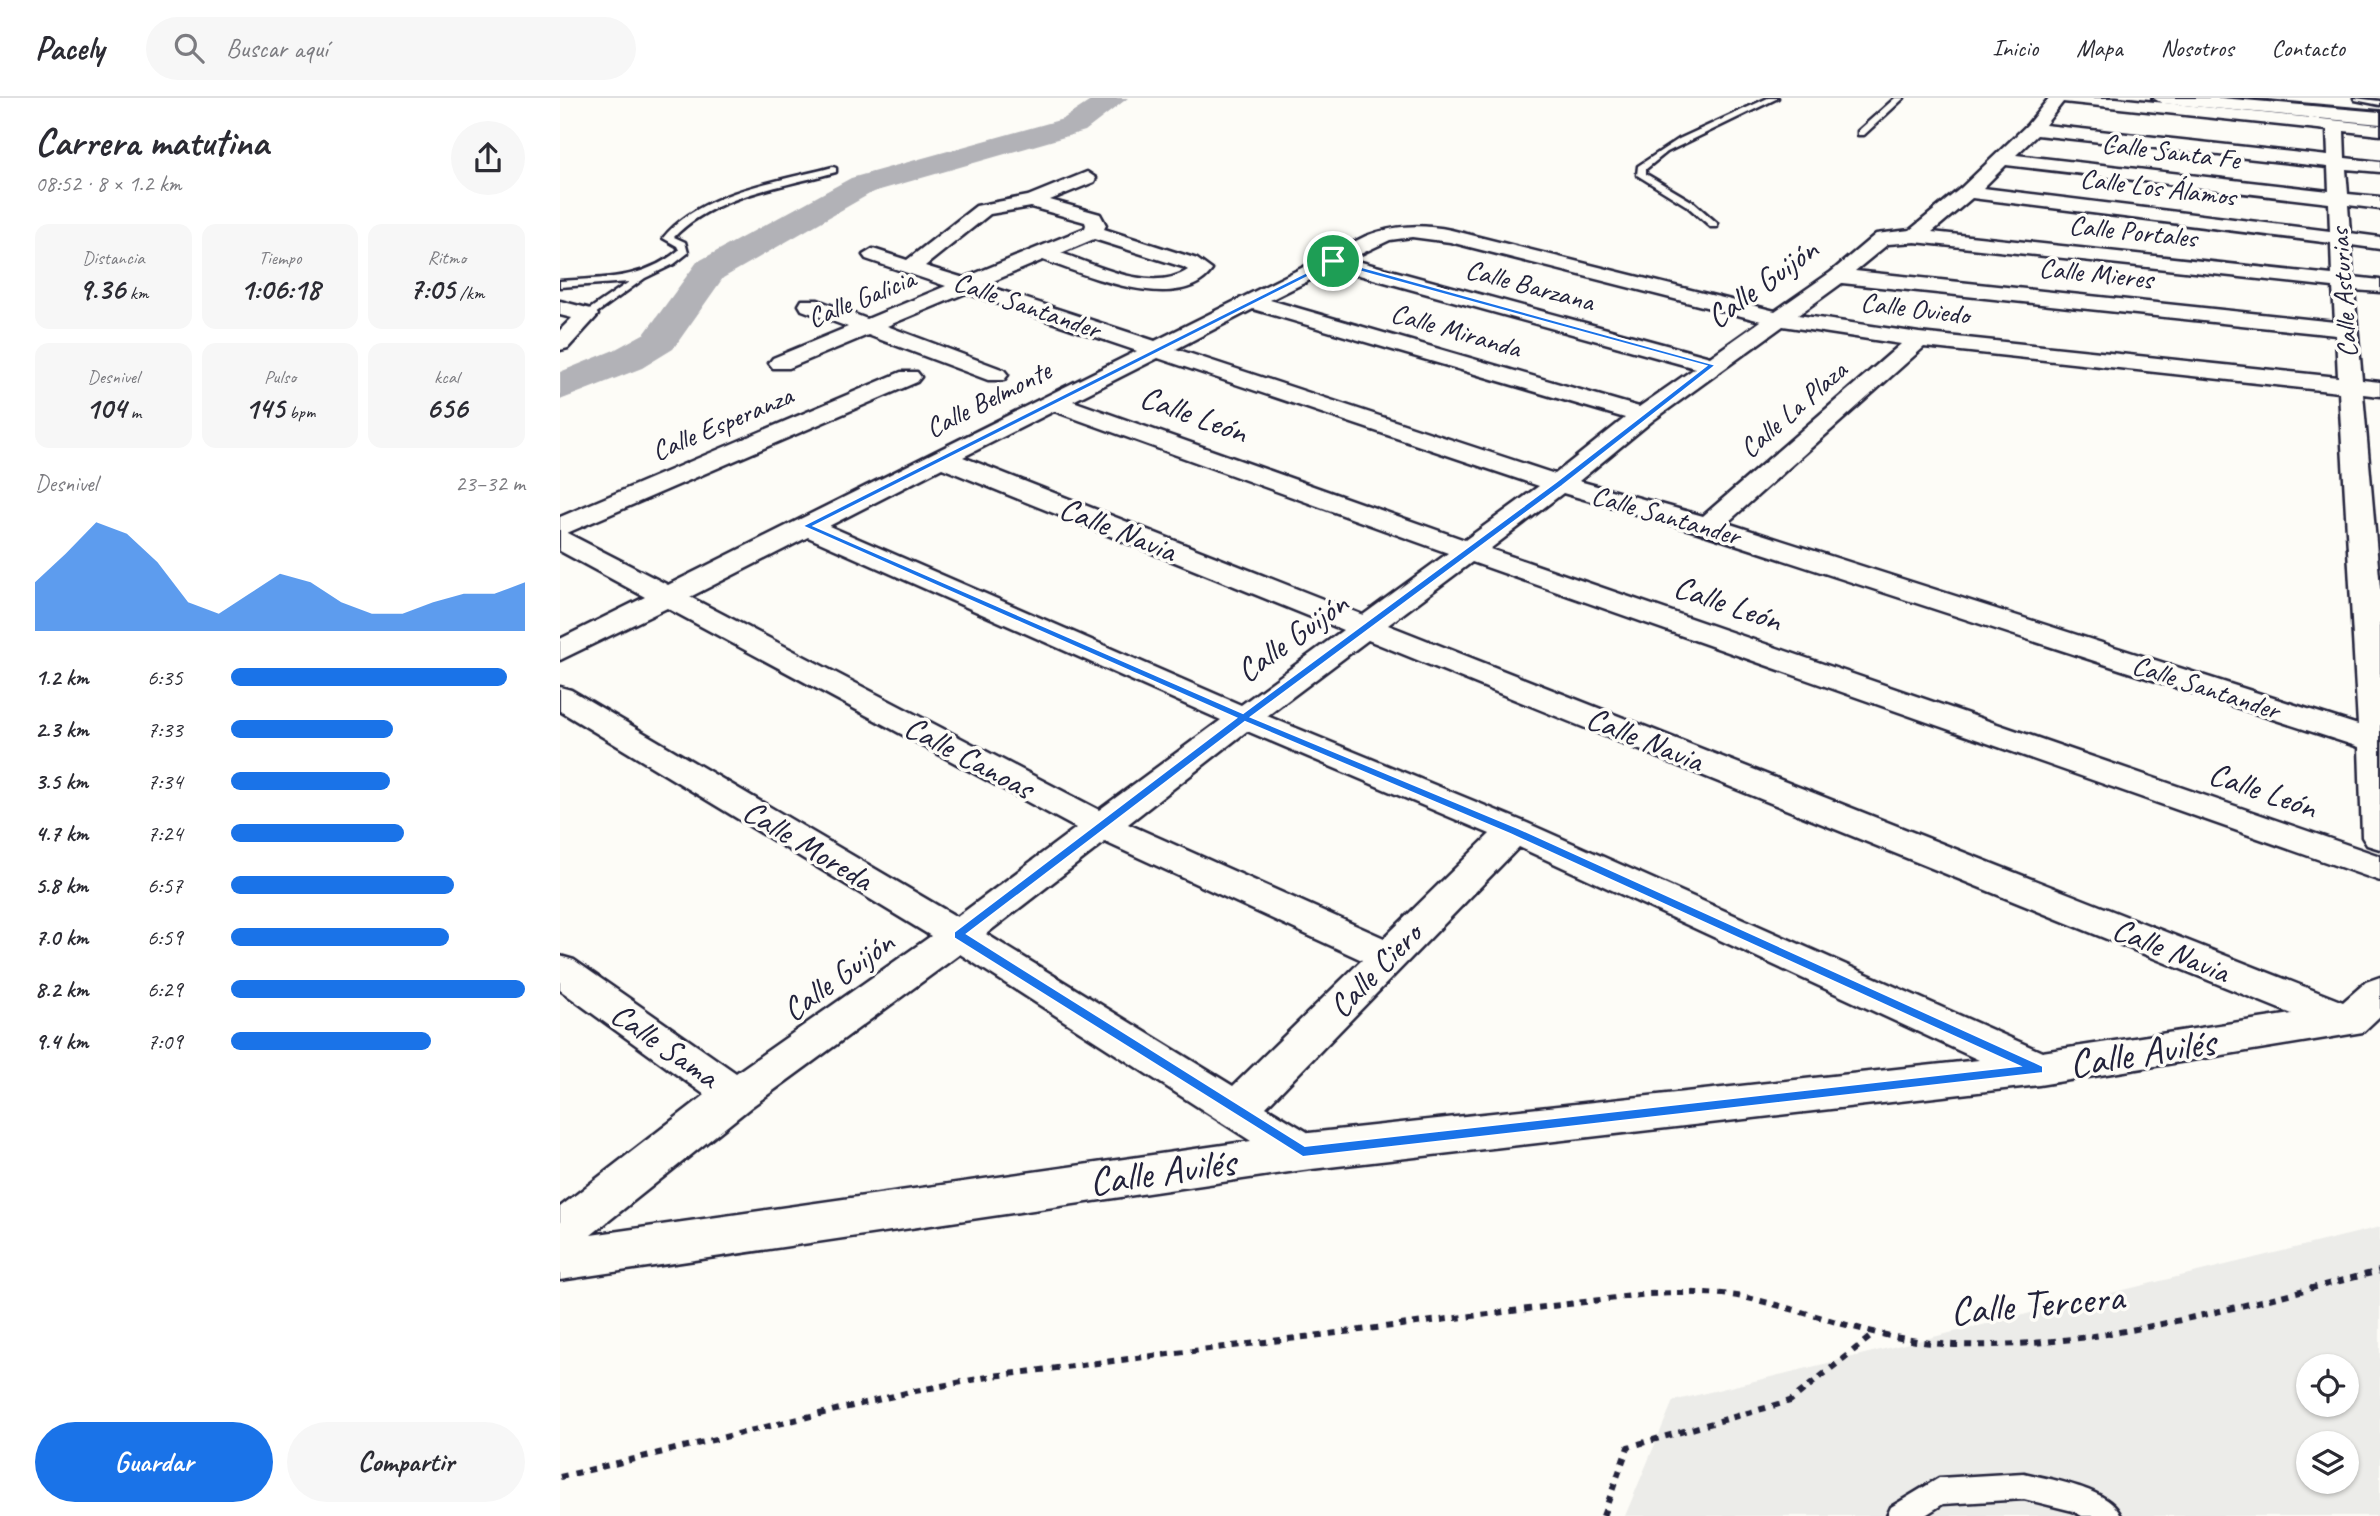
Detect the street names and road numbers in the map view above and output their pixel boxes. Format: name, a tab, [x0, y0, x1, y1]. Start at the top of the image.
street label: Calle Santa Fe	[2100, 125, 2244, 177]
street label: Calle Los Álamos	[2078, 160, 2240, 214]
street label: Calle Portales	[2067, 207, 2201, 255]
street label: Calle Asturias	[2321, 224, 2365, 359]
street label: Calle Guijón	[1698, 228, 1827, 338]
street label: Calle Mieres	[2037, 250, 2157, 297]
street label: Calle Barzana	[1462, 251, 1600, 319]
street label: Calle Galicia	[802, 260, 922, 335]
street label: Calle Santander	[949, 264, 1108, 347]
street label: Calle Oviedo	[1859, 284, 1974, 332]
street label: Calle Miranda	[1387, 295, 1527, 366]
street label: Calle Belmonte	[919, 352, 1058, 445]
street label: Calle La Plaza	[1732, 352, 1855, 465]
street label: Calle León	[1135, 375, 1254, 453]
street label: Calle Esperanza	[646, 377, 799, 468]
street label: Calle Santander	[1588, 477, 1747, 554]
street label: Calle Navia	[1053, 487, 1184, 572]
street label: Calle León	[1669, 565, 1788, 641]
street label: Calle Guijón	[1228, 582, 1357, 692]
street label: Calle Santander	[2128, 647, 2287, 728]
street label: Calle Navia	[1580, 697, 1711, 782]
street label: Calle Canoas	[897, 706, 1043, 810]
street label: Calle León	[2204, 752, 2323, 828]
street label: Calle Moreda	[735, 790, 882, 901]
street label: Calle Navia	[2106, 908, 2237, 993]
street label: Calle Ciero	[1320, 911, 1433, 1026]
street label: Calle Guijón	[774, 921, 903, 1031]
street label: Calle Sama	[603, 993, 729, 1099]
street label: Calle Avilés	[2066, 1016, 2222, 1089]
street label: Calle Avilés	[1086, 1137, 1241, 1207]
street label: Calle Tercera	[1948, 1271, 2129, 1336]

